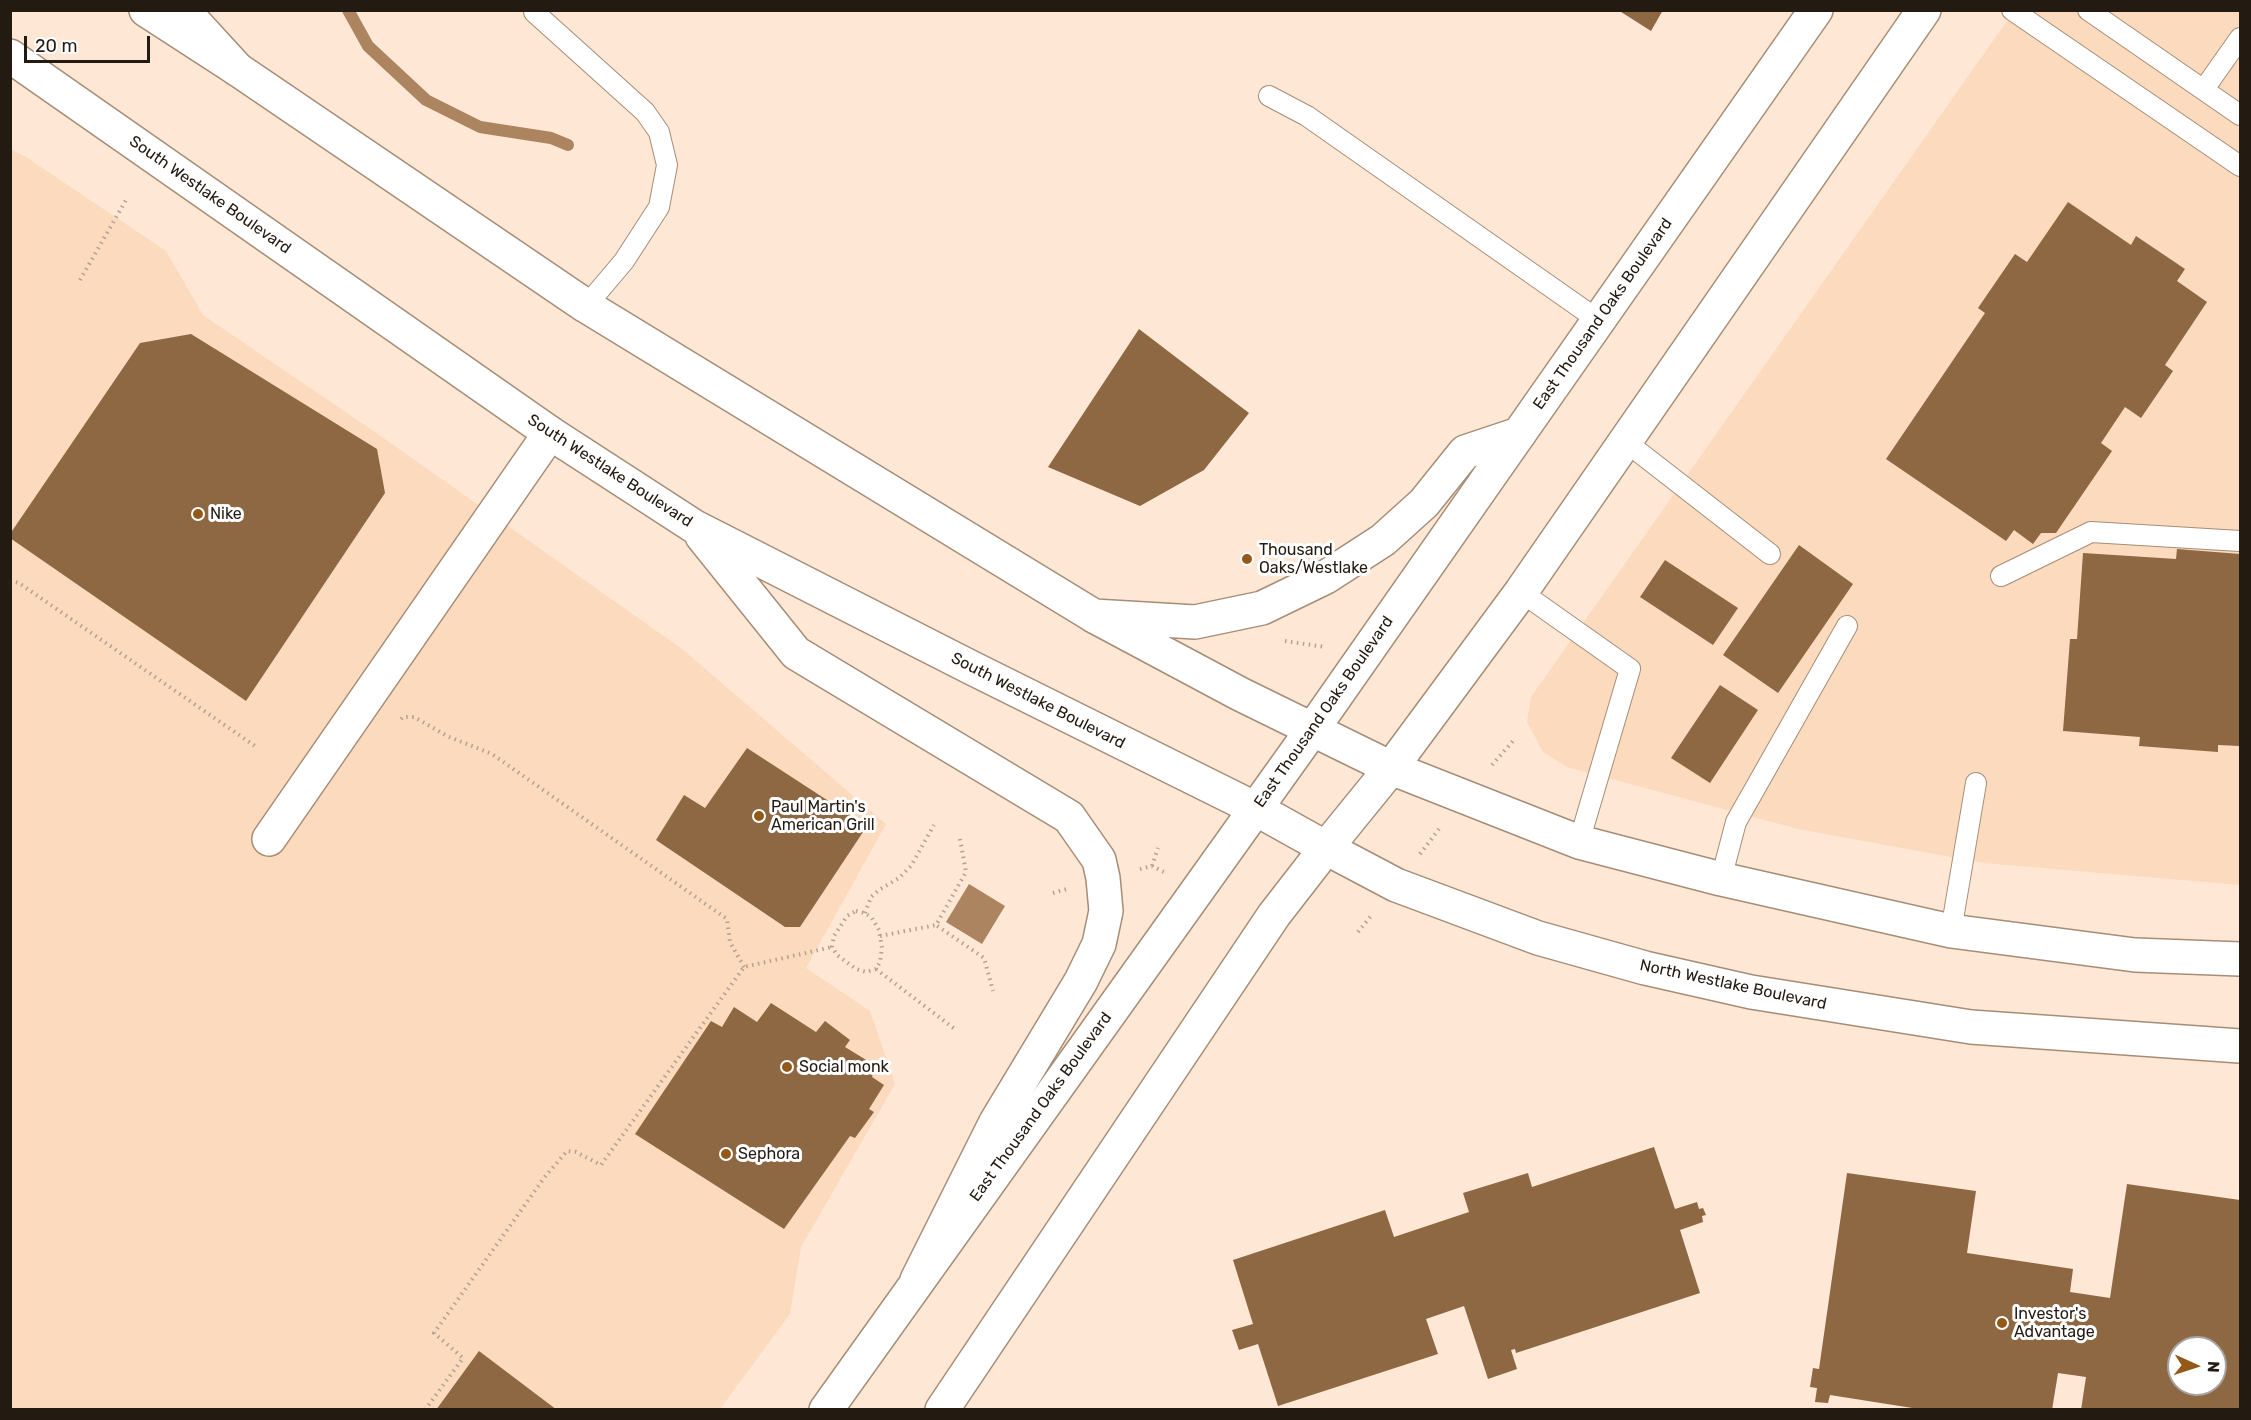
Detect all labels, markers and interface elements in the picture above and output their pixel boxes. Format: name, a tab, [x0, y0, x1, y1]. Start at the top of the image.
scale bar	[27, 24, 153, 62]
text: 20 m	[35, 35, 77, 57]
street label: South Westlake Boulevard	[125, 132, 295, 258]
street label: East Thousand Oaks Boulevard	[1529, 215, 1677, 413]
street label: South Westlake Boulevard	[524, 410, 696, 532]
place label: Nike	[210, 504, 242, 524]
marker: Nike	[191, 507, 205, 521]
place label: Thousand Oaks/Westlake	[1259, 540, 1368, 578]
marker: Thousand Oaks/Westlake	[1240, 552, 1254, 566]
street label: East Thousand Oaks Boulevard	[1250, 613, 1398, 811]
street label: South Westlake Boulevard	[948, 649, 1128, 753]
place label: Paul Martin's American Grill	[771, 797, 875, 835]
marker: Paul Martin's American Grill	[752, 809, 766, 823]
street label: North Westlake Boulevard	[1638, 956, 1828, 1014]
street label: East Thousand Oaks Boulevard	[966, 1009, 1116, 1205]
place label: Social monk	[799, 1057, 889, 1077]
marker: Social monk	[780, 1060, 794, 1074]
place label: Sephora	[738, 1144, 800, 1164]
marker: Sephora	[719, 1147, 733, 1161]
place label: Investor's Advantage	[2014, 1304, 2095, 1342]
marker: Investor's Advantage	[1995, 1316, 2009, 1330]
north arrow	[2167, 1336, 2227, 1396]
text: N	[2204, 1361, 2223, 1373]

